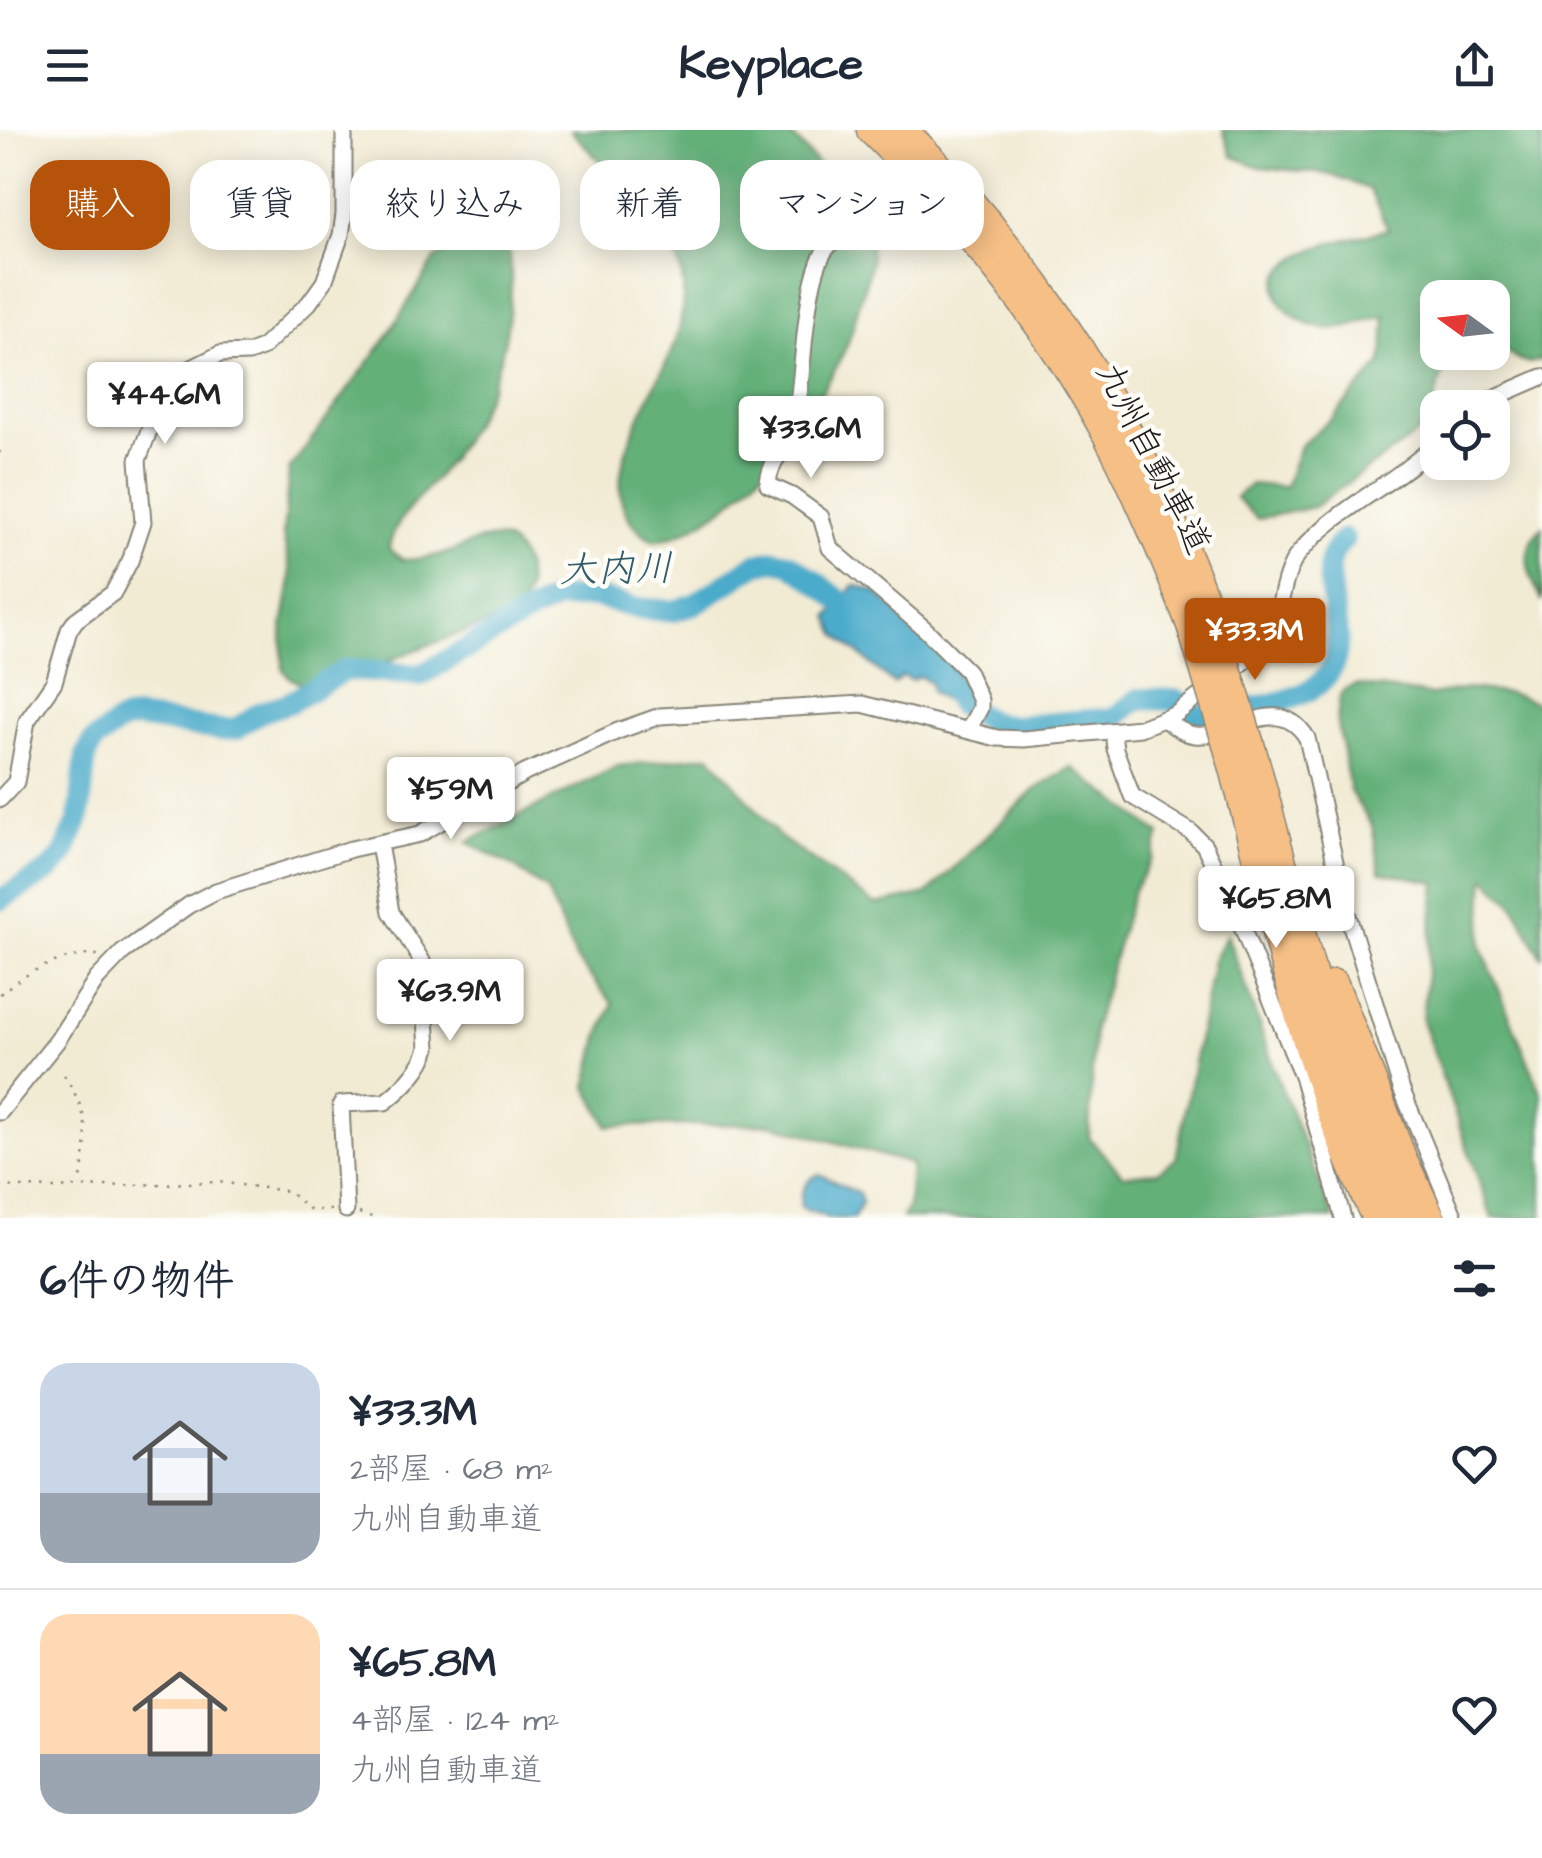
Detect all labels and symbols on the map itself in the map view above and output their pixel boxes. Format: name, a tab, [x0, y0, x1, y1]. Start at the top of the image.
north arrow	[1420, 280, 1510, 370]
street label: 九州自動車道	[1083, 353, 1223, 563]
pin: ¥44.6M	[84, 362, 246, 447]
pin: ¥33.6M	[730, 396, 892, 481]
water label: 大内川	[559, 543, 673, 597]
pin: ¥33.3M	[1174, 598, 1336, 683]
pin: ¥59M	[392, 757, 510, 842]
pin: ¥65.8M	[1195, 866, 1357, 951]
pin: ¥63.9M	[369, 959, 531, 1044]

